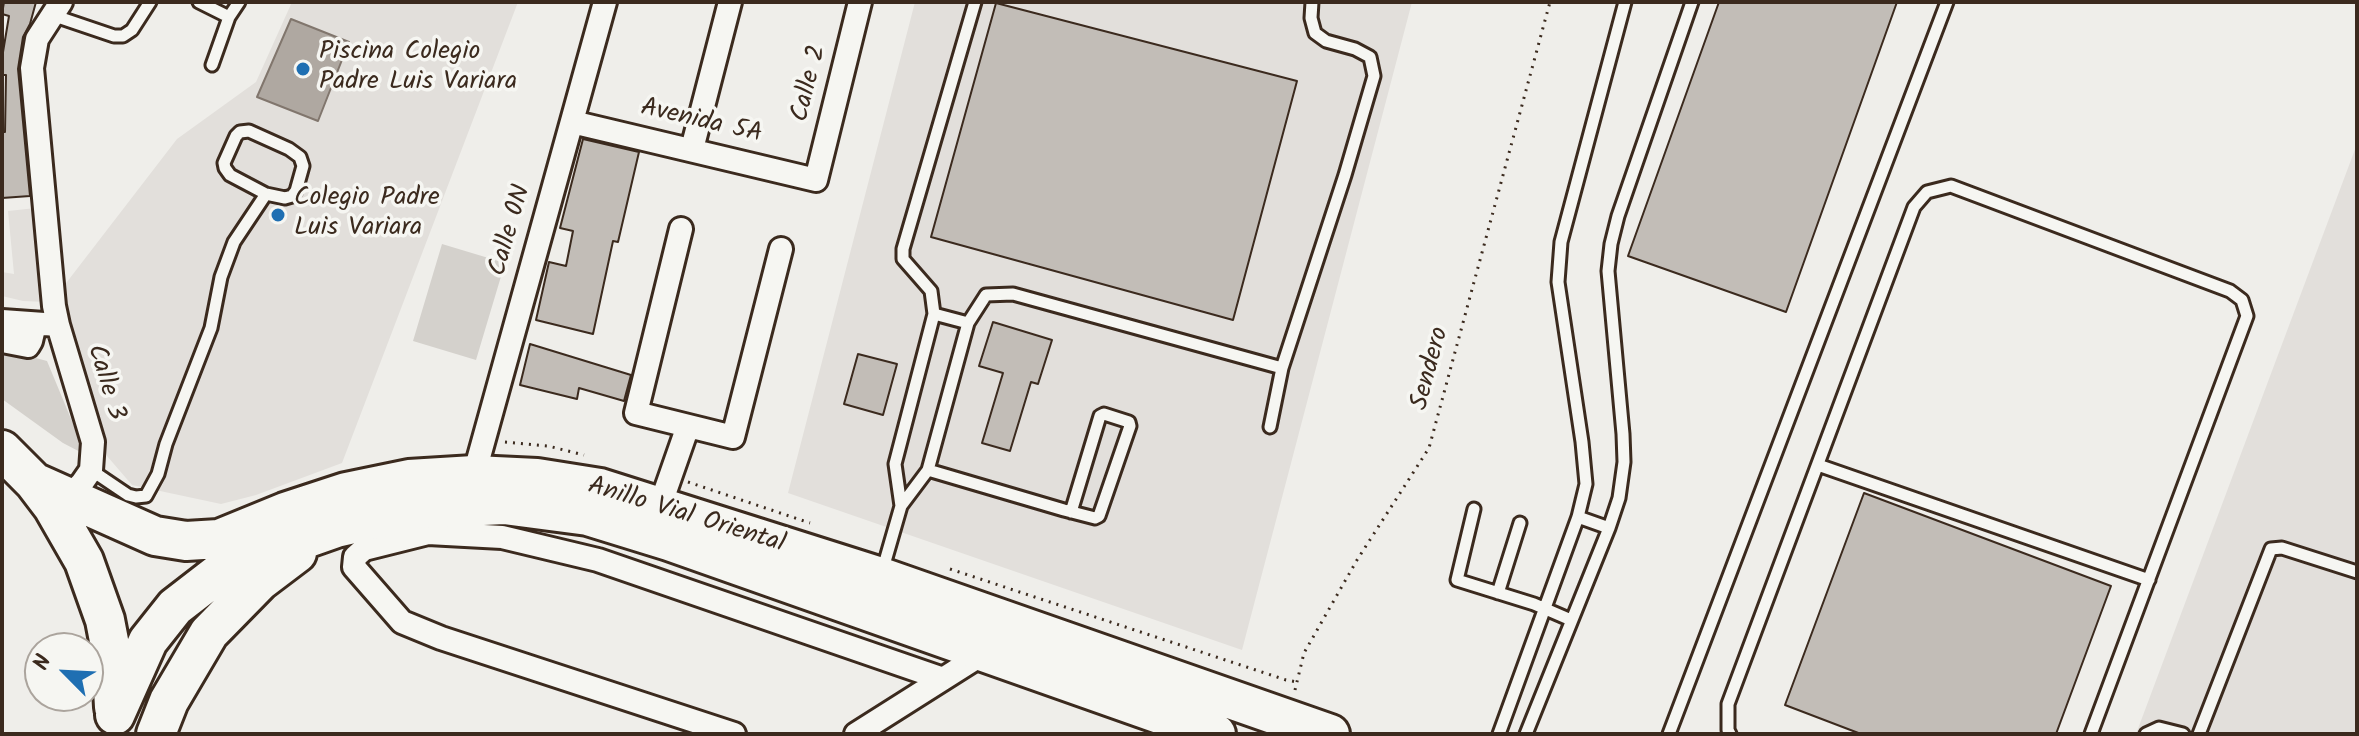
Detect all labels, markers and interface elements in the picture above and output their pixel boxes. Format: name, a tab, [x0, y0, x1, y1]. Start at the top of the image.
place label: Piscina Colegio Padre Luis Variara	[319, 38, 517, 100]
street label: Calle 2	[786, 43, 836, 125]
marker: Piscina Colegio Padre Luis Variara	[294, 60, 312, 78]
street label: Avenida 5A	[637, 94, 765, 152]
street label: Calle 0N	[484, 182, 540, 280]
place label: Colegio Padre Luis Variara	[294, 184, 440, 246]
marker: Colegio Padre Luis Variara	[269, 206, 287, 224]
street label: Sendero	[1406, 324, 1458, 414]
street label: Calle 3	[78, 341, 130, 425]
street label: Anillo Vial Oriental	[584, 472, 788, 562]
north arrow	[24, 632, 104, 712]
text: N	[25, 649, 62, 676]

